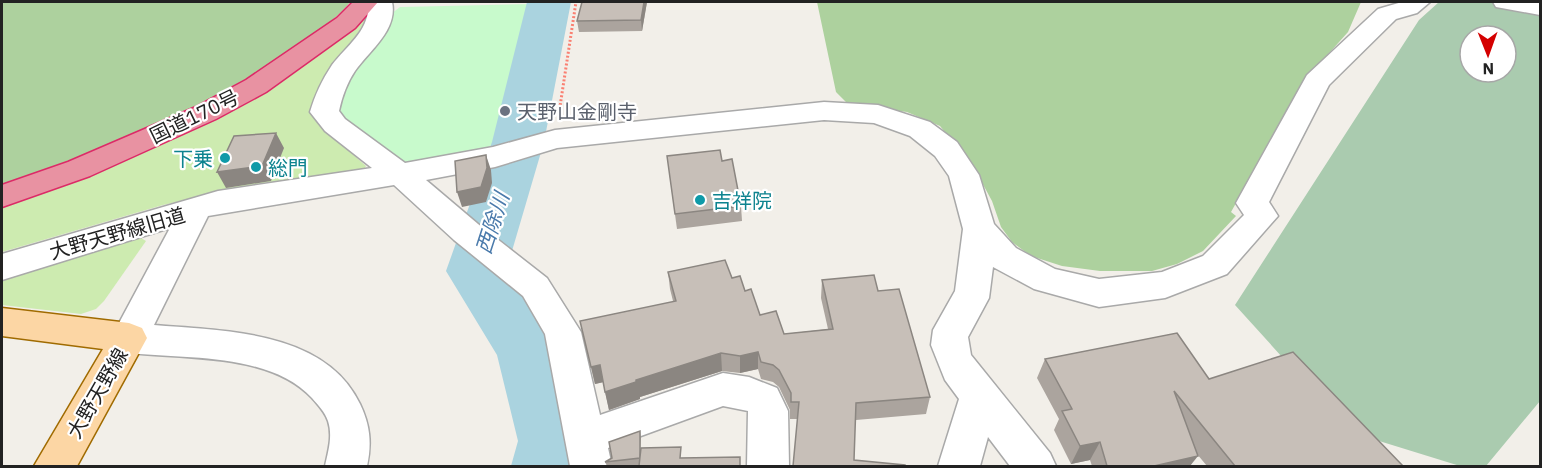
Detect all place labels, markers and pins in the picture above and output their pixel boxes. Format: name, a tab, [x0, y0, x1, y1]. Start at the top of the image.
place label: 天野山金剛寺	[517, 98, 637, 125]
marker: 天野山金剛寺	[498, 104, 512, 118]
place label: 下乗	[173, 145, 213, 172]
marker: 下乗	[218, 151, 232, 165]
place label: 総門	[268, 154, 308, 181]
marker: 総門	[249, 160, 263, 174]
place label: 吉祥院	[712, 187, 772, 214]
marker: 吉祥院	[693, 193, 707, 207]

